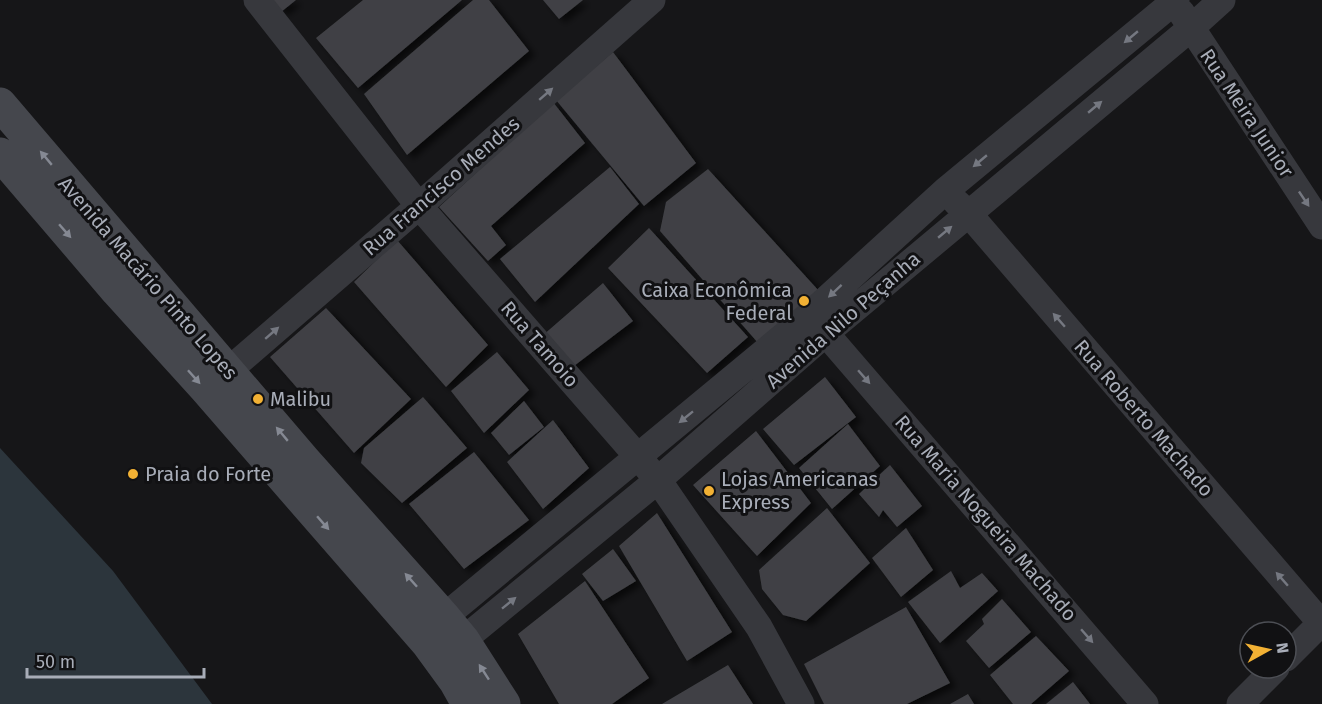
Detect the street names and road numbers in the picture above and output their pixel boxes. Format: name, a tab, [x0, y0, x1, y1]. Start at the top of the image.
street label: Rua Meira Junior	[1195, 44, 1299, 182]
street label: Rua Francisco Mendes	[358, 111, 524, 261]
street label: Avenida Macário Pinto Lopes	[53, 172, 243, 384]
street label: Avenida Nilo Peçanha	[761, 247, 926, 394]
street label: Rua Tamoio	[496, 296, 584, 392]
street label: Rua Roberto Machado	[1069, 335, 1219, 501]
street label: Rua Maria Nogueira Machado	[890, 410, 1082, 626]

